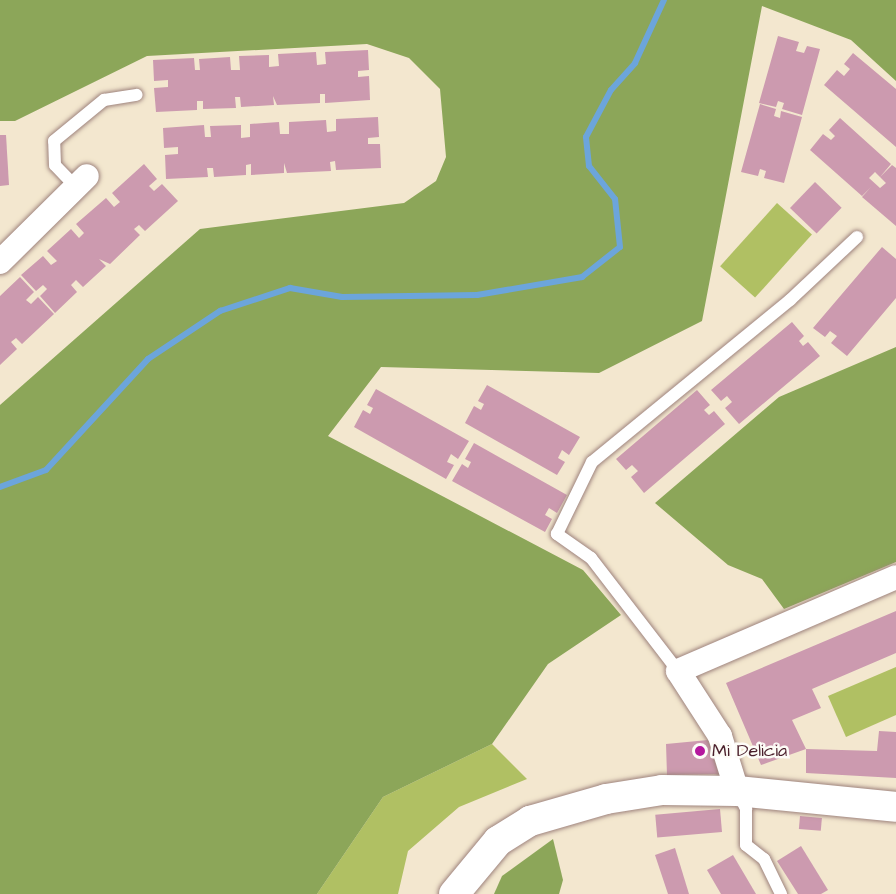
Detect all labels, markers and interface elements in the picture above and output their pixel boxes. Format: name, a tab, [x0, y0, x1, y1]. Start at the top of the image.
place label: Mi Delicia	[712, 740, 787, 762]
marker: Mi Delicia	[693, 744, 707, 758]

